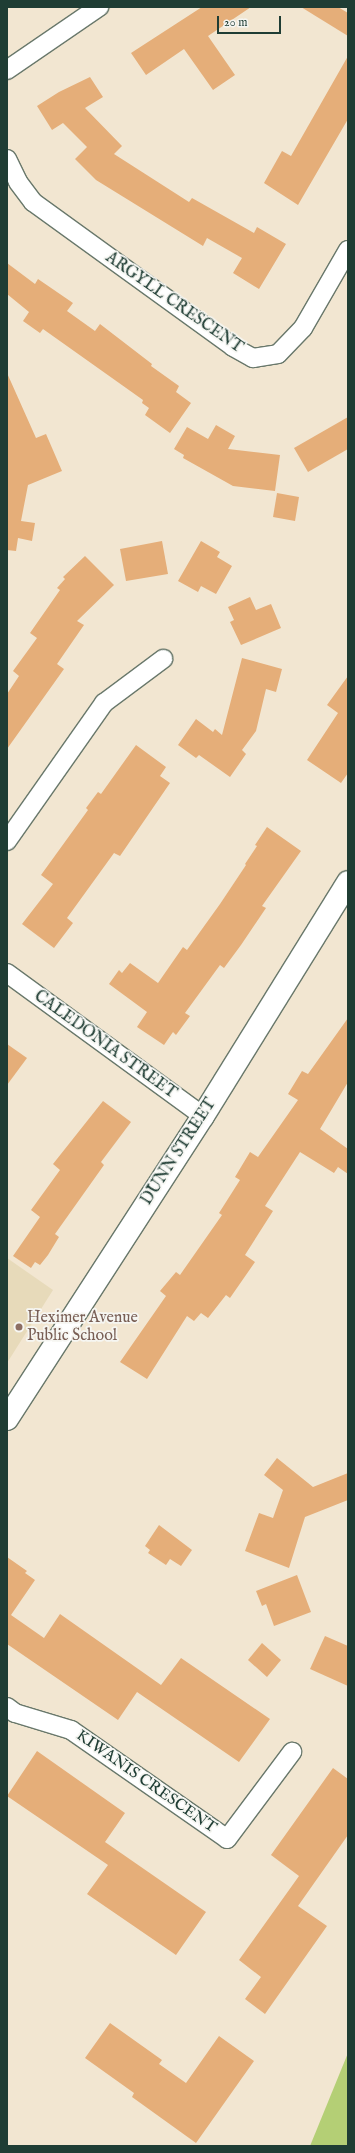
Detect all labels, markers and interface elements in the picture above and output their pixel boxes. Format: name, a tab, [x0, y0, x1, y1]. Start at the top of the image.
scale bar	[219, 8, 283, 34]
text: 20 m	[224, 15, 247, 30]
street label: ARGYLL CRESCENT	[102, 248, 246, 358]
street label: CALEDONIA STREET	[30, 987, 180, 1103]
street label: DUNN STREET	[137, 1095, 221, 1209]
place label: Heximer Avenue Public School	[27, 1308, 138, 1346]
marker: Heximer Avenue Public School	[14, 1322, 24, 1332]
street label: KIWANIS CRESCENT	[72, 1726, 220, 1838]

